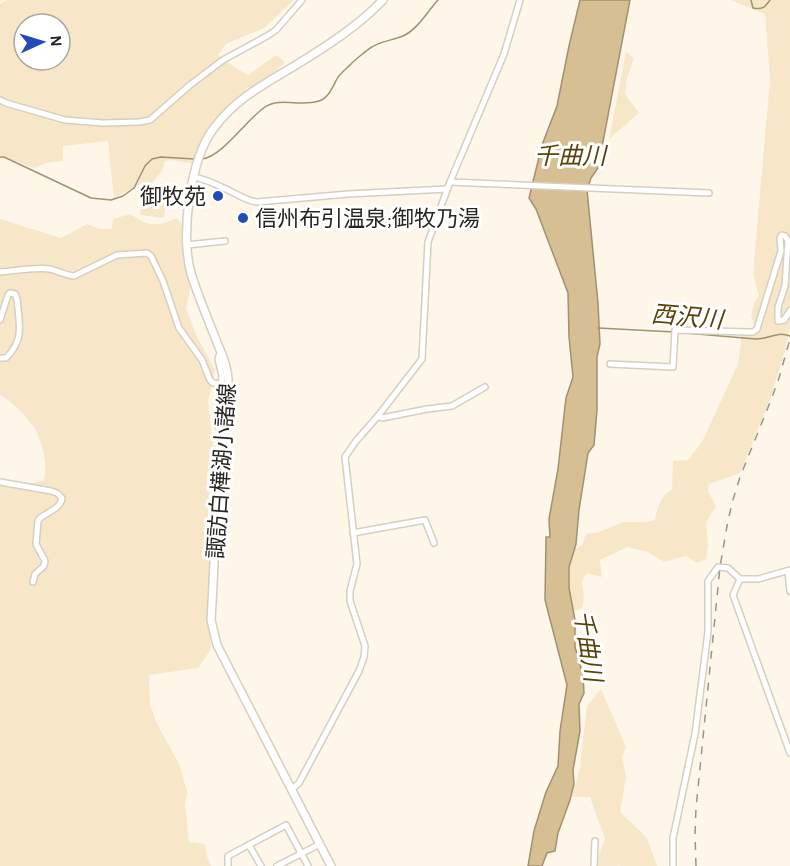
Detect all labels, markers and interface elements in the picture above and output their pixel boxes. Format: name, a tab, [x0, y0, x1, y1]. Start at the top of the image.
north arrow	[12, 12, 72, 72]
text: N	[48, 35, 64, 47]
water label: 千曲川	[534, 144, 609, 169]
place label: 御牧苑	[140, 185, 206, 208]
marker: 御牧苑	[211, 189, 225, 203]
place label: 信州布引温泉;御牧乃湯	[255, 207, 480, 230]
marker: 信州布引温泉;御牧乃湯	[236, 211, 250, 225]
water label: 西沢川	[650, 302, 727, 333]
street label: 諏訪白樺湖小諸線	[204, 382, 239, 560]
water label: 千曲川	[570, 609, 606, 687]

